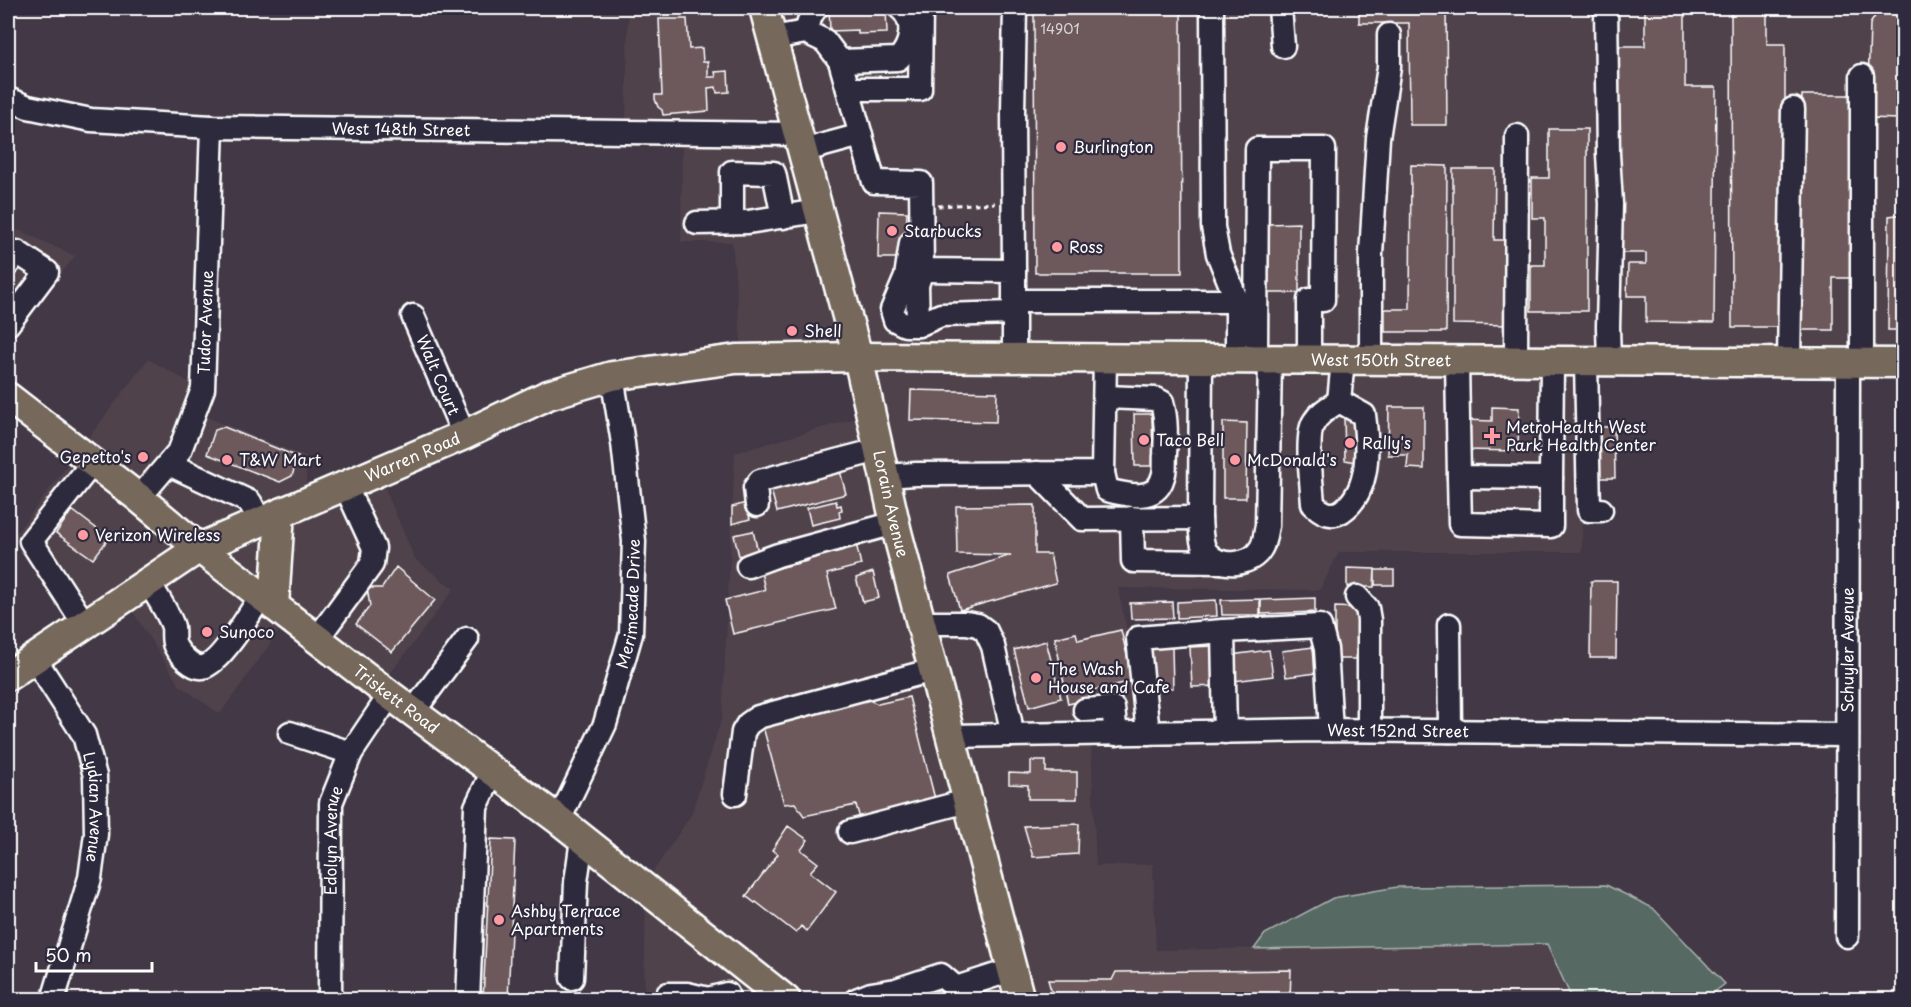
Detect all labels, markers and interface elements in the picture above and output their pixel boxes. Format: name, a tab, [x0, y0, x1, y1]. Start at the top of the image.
house number: 14901	[1040, 18, 1080, 39]
street label: West 148th Street	[331, 115, 471, 141]
place label: Burlington	[1073, 134, 1154, 158]
marker: Burlington	[1054, 140, 1068, 154]
place label: Starbucks	[904, 218, 982, 242]
marker: Starbucks	[885, 224, 899, 238]
place label: Ross	[1069, 234, 1103, 258]
marker: Ross	[1050, 240, 1064, 254]
street label: Tudor Avenue	[191, 270, 218, 375]
place label: Shell	[804, 318, 842, 342]
marker: Shell	[785, 324, 799, 338]
street label: Walt Court	[411, 330, 467, 419]
street label: West 150th Street	[1311, 347, 1452, 371]
place label: MetroHealth West Park Health Center	[1506, 414, 1656, 456]
street label: Warren Road	[361, 425, 464, 487]
place label: Taco Bell	[1156, 427, 1224, 451]
marker: MetroHealth West Park Health Center	[1483, 427, 1501, 445]
place label: Rally's	[1362, 430, 1411, 454]
marker: Taco Bell	[1137, 433, 1151, 447]
marker: Rally's	[1343, 436, 1357, 450]
place label: Gepetto's	[60, 444, 131, 468]
place label: T&W Mart	[239, 447, 322, 471]
place label: McDonald's	[1247, 447, 1337, 471]
street label: Lorain Avenue	[868, 448, 916, 560]
marker: Gepetto's	[136, 450, 150, 464]
marker: T&W Mart	[220, 453, 234, 467]
marker: McDonald's	[1228, 453, 1242, 467]
place label: Verizon Wireless	[95, 522, 220, 546]
marker: Verizon Wireless	[76, 528, 90, 542]
street label: Merimeade Drive	[609, 538, 645, 671]
street label: Schuyler Avenue	[1834, 587, 1859, 713]
place label: Sunoco	[219, 619, 274, 643]
marker: Sunoco	[200, 625, 214, 639]
place label: The Wash House and Cafe	[1048, 656, 1170, 698]
street label: Triskett Road	[349, 658, 445, 739]
marker: The Wash House and Cafe	[1029, 671, 1043, 685]
street label: West 152nd Street	[1327, 717, 1469, 742]
street label: Lydian Avenue	[78, 749, 109, 865]
street label: Edolyn Avenue	[318, 781, 348, 895]
place label: Ashby Terrace Apartments	[511, 898, 620, 940]
marker: Ashby Terrace Apartments	[492, 913, 506, 927]
scale bar	[36, 935, 152, 973]
text: 50 m	[45, 941, 92, 968]

